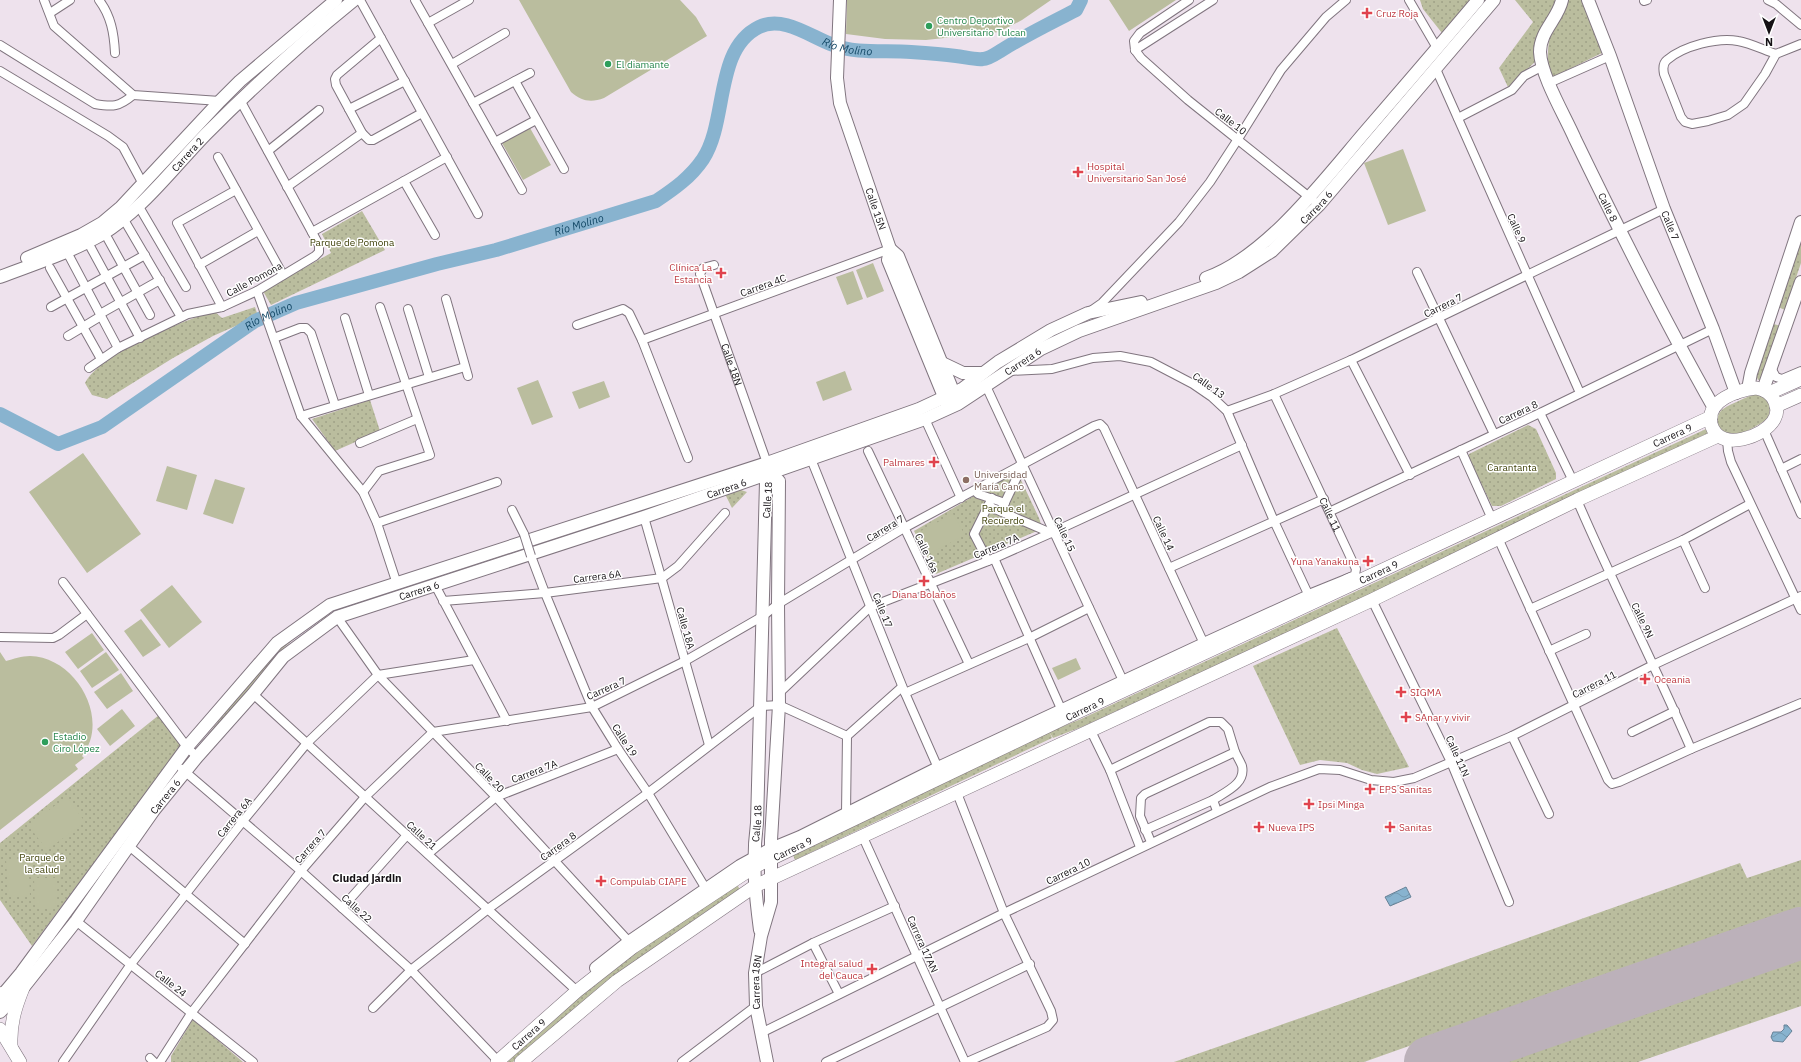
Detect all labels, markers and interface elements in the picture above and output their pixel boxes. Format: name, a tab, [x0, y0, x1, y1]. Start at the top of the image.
marker: Cruz Roja	[1361, 7, 1373, 19]
place label: Cruz Roja	[1376, 7, 1419, 20]
north arrow	[1749, 12, 1789, 52]
place label: Centro Deportivo Universitario Tulcan	[937, 14, 1026, 39]
marker: Centro Deportivo Universitario Tulcan	[924, 21, 934, 31]
water label: Río Molino	[820, 34, 873, 58]
text: N	[1765, 35, 1773, 49]
place label: El diamante	[616, 58, 670, 71]
marker: El diamante	[603, 59, 613, 69]
street label: Calle 10	[1212, 105, 1249, 138]
street label: Carrera 2	[169, 135, 206, 174]
place label: Hospital Universitario San José	[1087, 160, 1187, 185]
marker: Hospital Universitario San José	[1072, 166, 1084, 178]
street label: Calle 15N	[862, 186, 889, 232]
street label: Carrera 6	[1297, 188, 1336, 227]
street label: Calle 8	[1595, 191, 1620, 224]
street label: Calle 7	[1658, 209, 1682, 242]
water label: Río Molino	[552, 210, 605, 239]
street label: Calle 9	[1504, 211, 1529, 245]
park label: Parque de Pomona	[310, 236, 395, 249]
street label: Calle Pomona	[224, 259, 285, 300]
place label: Clínica La Estancia	[669, 261, 713, 286]
marker: Clínica La Estancia	[715, 267, 727, 279]
street label: Carrera 4C	[738, 271, 788, 300]
street label: Carrera 7	[1422, 290, 1465, 320]
water label: Río Molino	[242, 299, 294, 333]
street label: Calle 18N	[718, 342, 745, 387]
street label: Carrera 6	[1002, 345, 1044, 379]
street label: Calle 13	[1190, 369, 1227, 401]
street label: Carrera 8	[1497, 398, 1540, 427]
street label: Carrera 9	[1651, 421, 1694, 450]
place label: Palmares	[883, 456, 925, 469]
marker: Palmares	[928, 456, 940, 468]
park label: Carantanta	[1487, 461, 1537, 474]
place label: Universidad María Cano	[974, 468, 1027, 493]
marker: Universidad María Cano	[961, 475, 971, 485]
street label: Carrera 6	[705, 476, 749, 502]
street label: Calle 18	[760, 481, 775, 519]
street label: Calle 11	[1316, 495, 1344, 534]
park label: Parque el Recuerdo	[982, 502, 1025, 527]
street label: Carrera 7	[864, 512, 906, 545]
street label: Calle 14	[1150, 514, 1177, 553]
street label: Calle 15	[1051, 515, 1078, 554]
street label: Calle 16a	[912, 531, 942, 576]
street label: Carrera 7A	[972, 531, 1021, 562]
place label: Yuna Yanakuna	[1291, 555, 1360, 568]
marker: Yuna Yanakuna	[1362, 555, 1374, 567]
street label: Carrera 9	[1357, 558, 1400, 587]
street label: Carrera 6A	[572, 567, 622, 586]
marker: Diana Bolaños	[918, 575, 930, 587]
street label: Carrera 6	[397, 578, 441, 603]
place label: Diana Bolaños	[892, 588, 956, 601]
street label: Calle 17	[870, 591, 895, 630]
street label: Calle 9N	[1628, 600, 1657, 640]
street label: Calle 18A	[673, 606, 698, 651]
street label: Carrera 11	[1570, 668, 1618, 701]
marker: Oceania	[1639, 673, 1651, 685]
place label: Oceania	[1654, 673, 1691, 686]
street label: Carrera 7	[585, 674, 628, 703]
marker: SIGMA	[1395, 686, 1407, 698]
place label: SIGMA	[1410, 686, 1442, 699]
street label: Carrera 9	[1063, 694, 1107, 724]
marker: SAnar y vivir	[1400, 711, 1412, 723]
place label: SAnar y vivir	[1415, 711, 1470, 724]
street label: Calle 19	[609, 721, 640, 759]
place label: Estadio Ciro López	[53, 730, 100, 755]
street label: Calle 11N	[1443, 734, 1472, 779]
marker: Estadio Ciro López	[40, 737, 50, 747]
street label: Carrera 7A	[509, 757, 559, 786]
street label: Calle 20	[472, 760, 507, 795]
street label: Carrera 6	[147, 776, 184, 817]
marker: EPS Sanitas	[1364, 783, 1376, 795]
place label: EPS Sanitas	[1379, 783, 1432, 796]
street label: Carrera 6A	[214, 794, 255, 840]
marker: Ipsi Minga	[1303, 798, 1315, 810]
place label: Ipsi Minga	[1318, 798, 1365, 811]
street label: Calle 18	[749, 805, 764, 843]
street label: Calle 21	[404, 818, 440, 853]
marker: Nueva IPS	[1253, 821, 1265, 833]
place label: Nueva IPS	[1268, 821, 1315, 834]
marker: Sanitas	[1384, 821, 1396, 833]
place label: Sanitas	[1399, 821, 1432, 834]
street label: Carrera 7	[292, 826, 329, 866]
street label: Carrera 8	[538, 829, 579, 864]
street label: Carrera 9	[771, 834, 814, 864]
park label: Parque de la salud	[19, 851, 65, 876]
street label: Carrera 10	[1044, 855, 1092, 888]
district label: Ciudad jardin	[332, 871, 402, 885]
marker: Compulab CIAPE	[595, 875, 607, 887]
place label: Compulab CIAPE	[610, 875, 687, 888]
street label: Calle 22	[339, 891, 375, 926]
street label: Carrera 17AN	[904, 914, 941, 975]
street label: Carrera 18N	[749, 954, 765, 1011]
place label: Integral salud del Cauca	[801, 957, 864, 982]
marker: Integral salud del Cauca	[866, 963, 878, 975]
street label: Calle 24	[152, 967, 189, 1000]
street label: Carrera 9	[509, 1016, 549, 1053]

